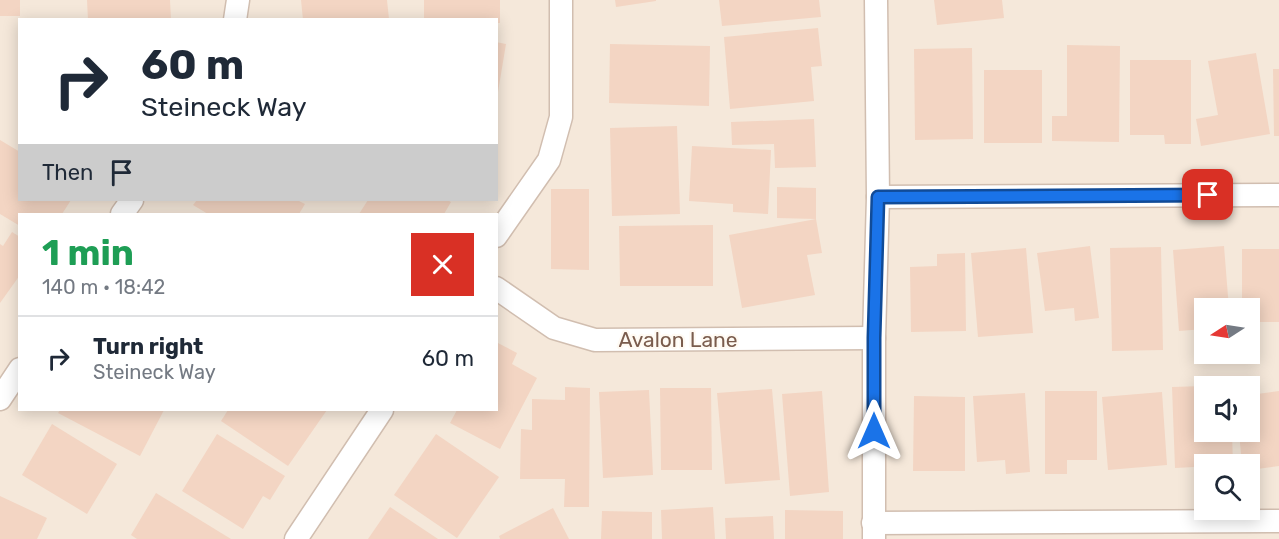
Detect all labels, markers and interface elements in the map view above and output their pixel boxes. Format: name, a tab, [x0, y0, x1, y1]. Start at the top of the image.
text: 60 m	[141, 40, 244, 90]
icon: right	[42, 42, 120, 120]
text: Steineck Way	[141, 91, 307, 123]
icon: arrive	[105, 156, 138, 189]
text: Then	[42, 159, 93, 186]
pin	[1182, 169, 1233, 220]
icon: arrive	[1191, 178, 1224, 211]
text: 1 min	[42, 231, 134, 274]
button: close	[411, 233, 474, 296]
text: 140 m · 18:42	[42, 275, 165, 299]
north arrow	[1194, 298, 1260, 364]
map controls	[1194, 298, 1260, 520]
street label: Avalon Lane	[618, 327, 738, 352]
text: Turn right	[93, 333, 203, 360]
icon: right	[42, 342, 75, 375]
text: 60 m	[422, 345, 474, 372]
text: Steineck Way	[93, 360, 216, 384]
button: sound	[1194, 376, 1260, 442]
position arrow	[842, 399, 906, 463]
button: search	[1194, 454, 1260, 520]

